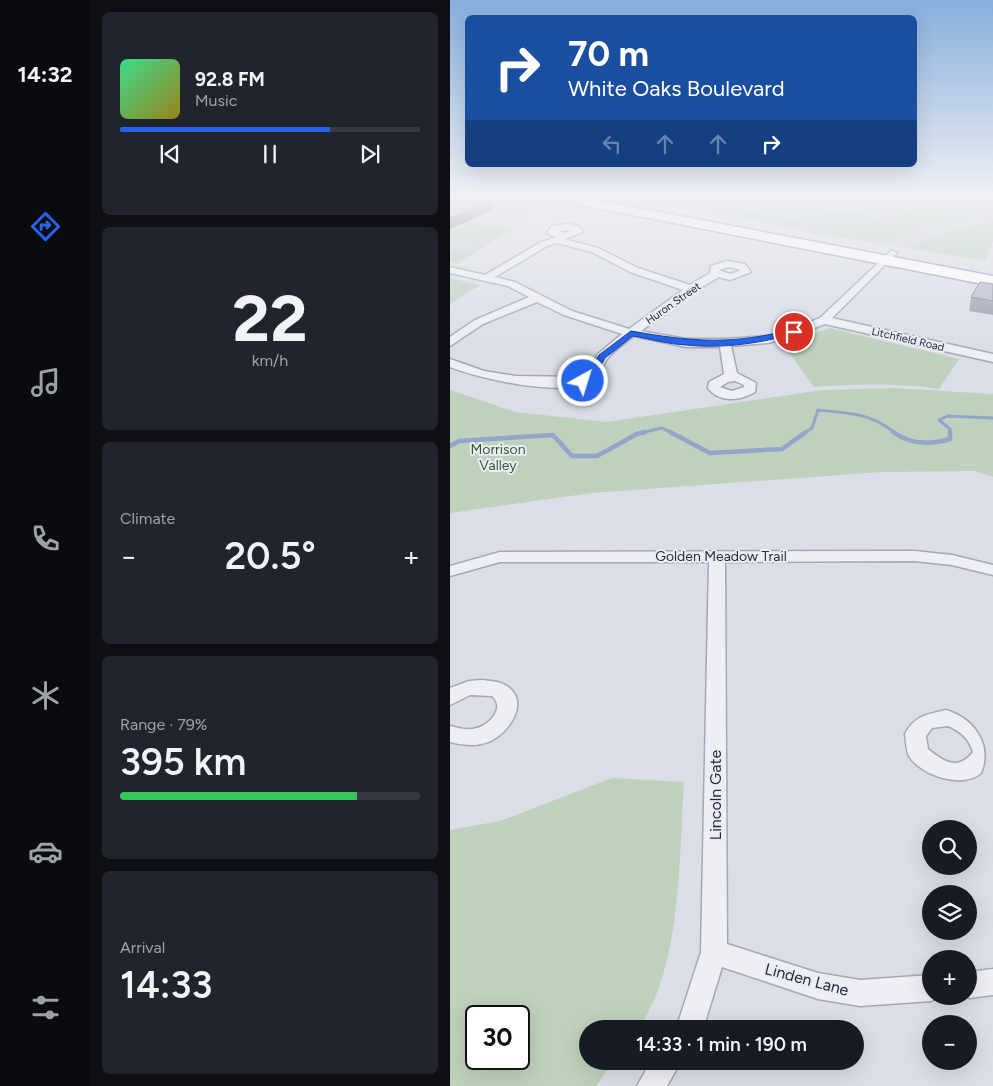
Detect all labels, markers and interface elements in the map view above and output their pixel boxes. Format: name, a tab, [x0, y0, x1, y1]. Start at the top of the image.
text: 70 m	[568, 33, 649, 75]
icon: right	[485, 35, 550, 100]
text: 14:32	[18, 61, 72, 88]
text: 92.8 FM	[195, 68, 265, 91]
text: White Oaks Boulevard	[568, 75, 785, 102]
text: Music	[195, 91, 237, 110]
icon: left	[598, 130, 626, 158]
icon: ahead	[651, 130, 679, 158]
icon: ahead	[704, 130, 732, 158]
icon: right	[757, 130, 785, 158]
icon: previous	[156, 140, 184, 168]
icon: pause	[256, 140, 284, 168]
icon: next	[356, 140, 384, 168]
icon: directions	[28, 209, 63, 244]
text: 22	[232, 279, 308, 357]
street label: Huron Street	[643, 280, 703, 327]
pin	[773, 311, 815, 353]
icon: arrive	[780, 318, 808, 346]
street label: Litchfield Road	[870, 325, 945, 354]
text: km/h	[252, 351, 288, 370]
position arrow	[556, 354, 608, 406]
icon: music	[28, 365, 63, 400]
park label: Morrison Valley	[470, 441, 526, 474]
text: Climate	[120, 509, 175, 528]
icon: phone	[28, 521, 63, 556]
text: 20.5°	[224, 533, 316, 579]
text: −	[120, 539, 137, 573]
text: +	[403, 539, 420, 573]
street label: Golden Meadow Trail	[655, 548, 787, 565]
icon: climate	[28, 678, 63, 713]
text: Range · 79%	[120, 715, 207, 734]
text: 395 km	[120, 739, 246, 785]
street label: Lincoln Gate	[706, 750, 725, 840]
map controls	[922, 820, 977, 1070]
button: search	[922, 820, 977, 875]
icon: car	[28, 834, 63, 869]
button: layers	[922, 885, 977, 940]
text: Arrival	[120, 938, 165, 957]
button: +	[922, 950, 977, 1005]
street label: Linden Lane	[763, 959, 851, 1000]
text: 14:33	[120, 962, 212, 1008]
icon: filters	[28, 990, 63, 1025]
speed limit sign: 30	[465, 1005, 530, 1070]
button: −	[922, 1015, 977, 1070]
text: 14:33 · 1 min · 190 m	[636, 1033, 807, 1056]

